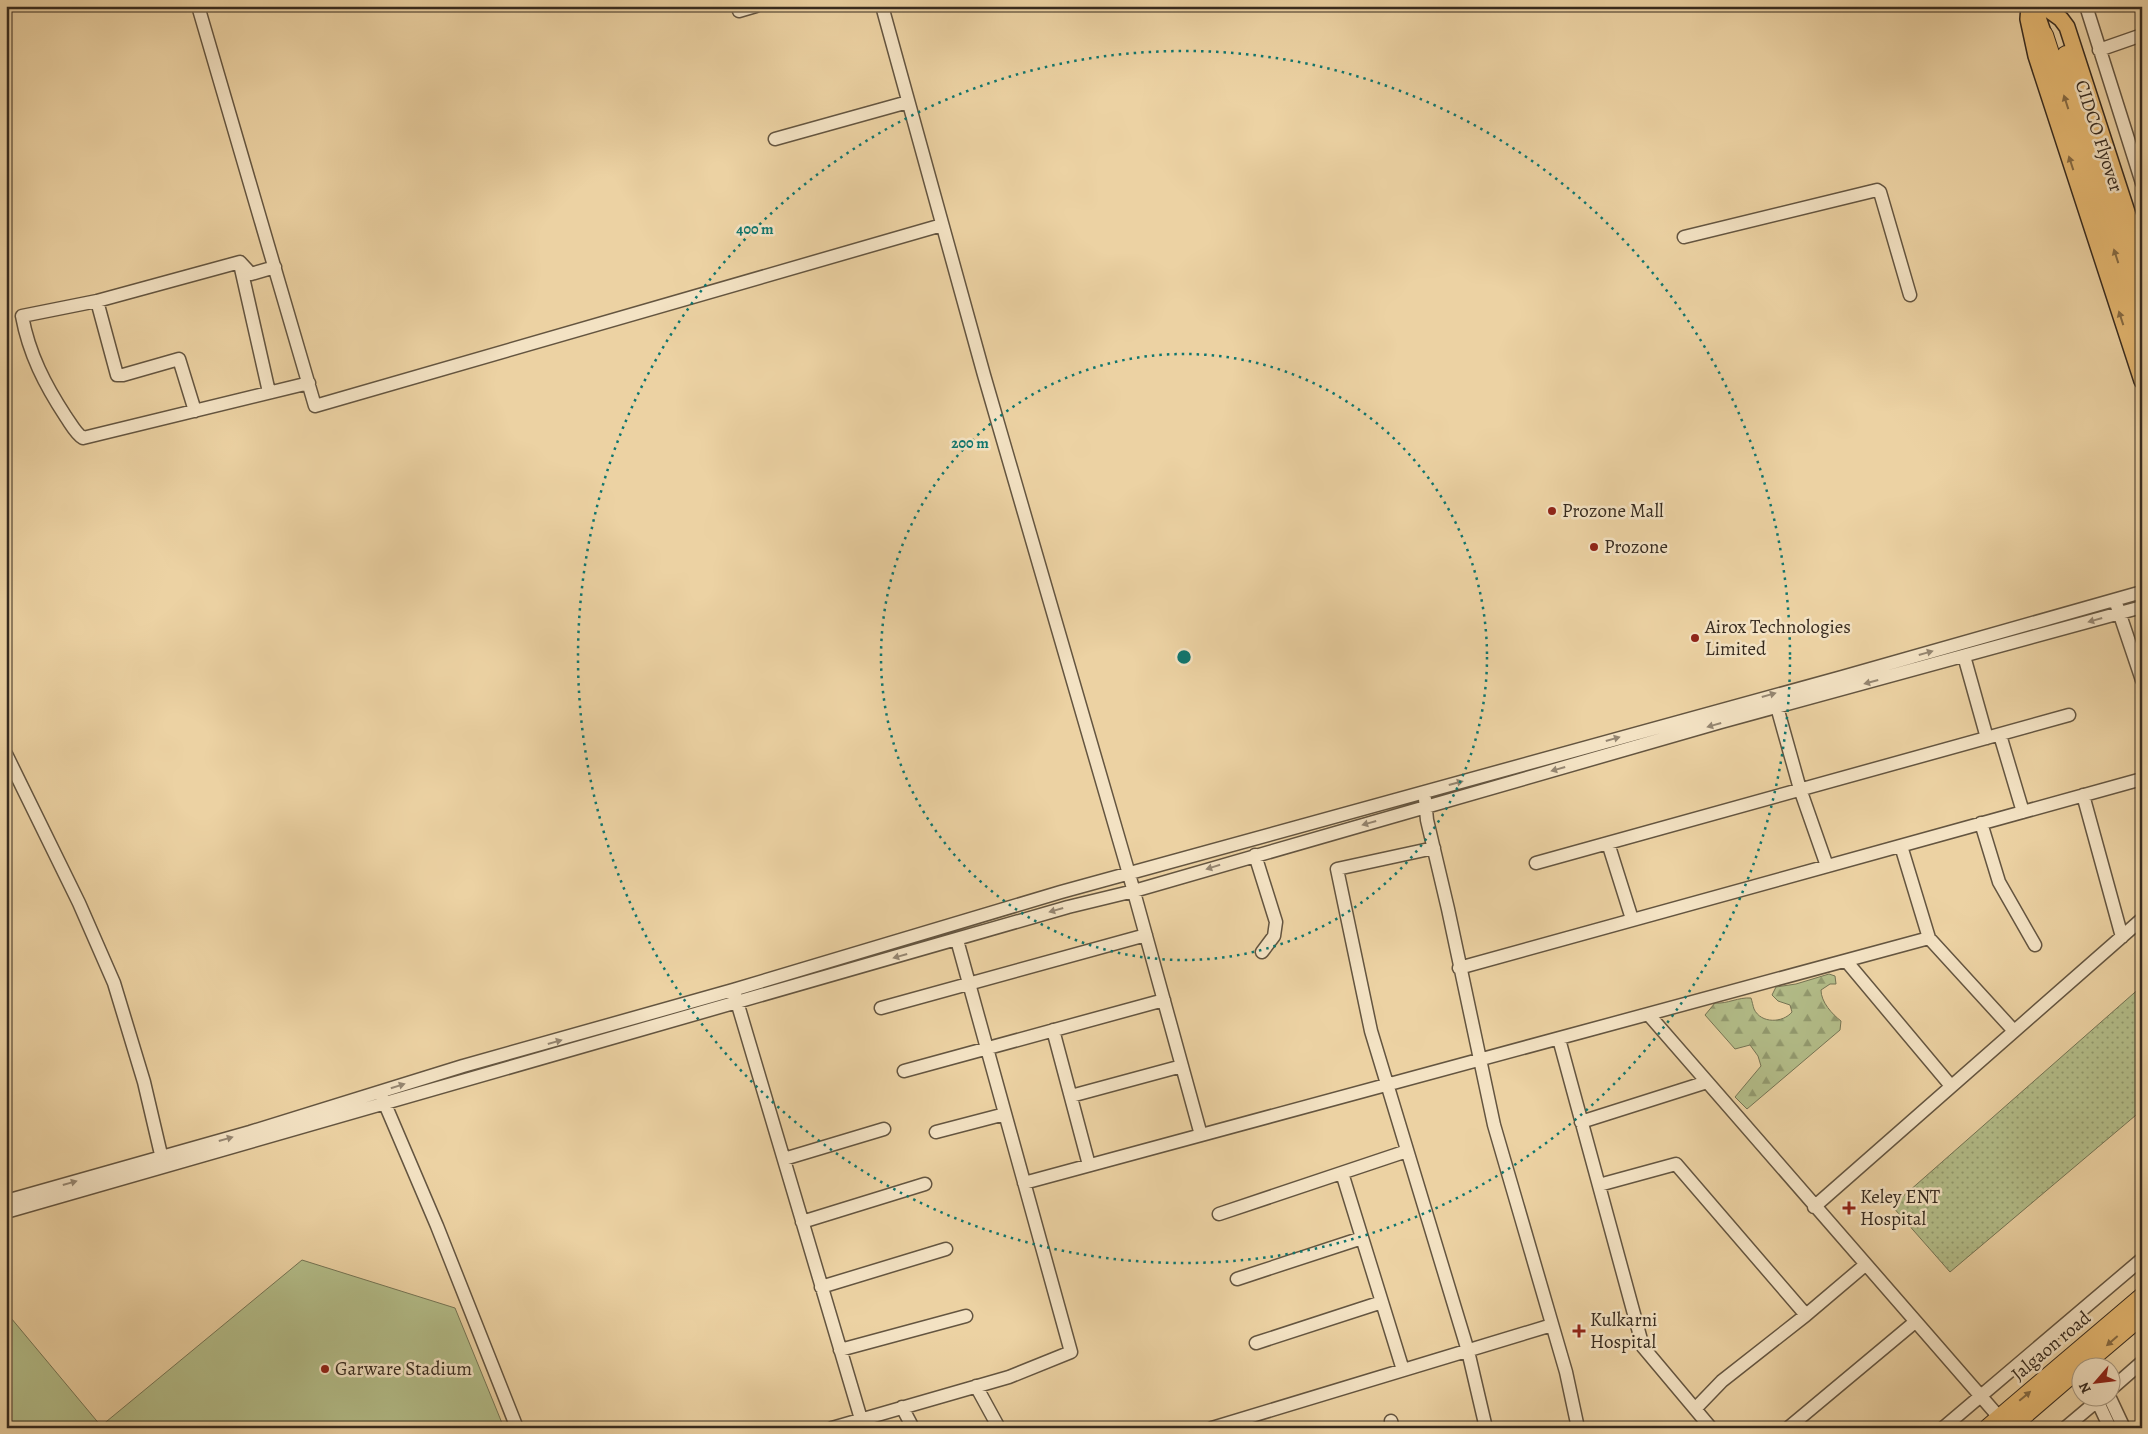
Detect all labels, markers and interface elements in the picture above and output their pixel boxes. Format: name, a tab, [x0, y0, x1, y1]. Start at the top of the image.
street label: CIDCO Flyover	[2069, 77, 2129, 195]
one-way arrow	[2062, 94, 2069, 109]
one-way arrow	[2067, 155, 2075, 170]
text: 400 m	[736, 219, 774, 239]
one-way arrow	[2112, 248, 2120, 263]
one-way arrow	[2117, 310, 2124, 325]
text: 200 m	[951, 433, 989, 453]
place label: Prozone Mall	[1562, 498, 1664, 524]
marker: Prozone Mall	[1546, 505, 1558, 517]
place label: Prozone	[1604, 534, 1668, 560]
marker: Prozone	[1588, 541, 1600, 553]
place label: Airox Technologies Limited	[1704, 614, 1851, 662]
one-way arrow	[2087, 616, 2102, 624]
marker: Airox Technologies Limited	[1689, 632, 1701, 644]
centre of rings	[1175, 648, 1193, 666]
one-way arrow	[1919, 648, 1934, 656]
one-way arrow	[1863, 678, 1878, 686]
one-way arrow	[1762, 691, 1777, 699]
one-way arrow	[1706, 721, 1721, 729]
one-way arrow	[1605, 735, 1620, 743]
one-way arrow	[1550, 765, 1565, 773]
one-way arrow	[1449, 779, 1464, 787]
one-way arrow	[1362, 819, 1377, 827]
one-way arrow	[1205, 864, 1220, 872]
one-way arrow	[1049, 907, 1064, 915]
one-way arrow	[893, 952, 908, 960]
one-way arrow	[547, 1037, 562, 1045]
one-way arrow	[391, 1081, 406, 1089]
one-way arrow	[219, 1134, 234, 1142]
one-way arrow	[63, 1179, 78, 1187]
place label: Keley ENT Hospital	[1860, 1184, 1941, 1232]
marker: Keley ENT Hospital	[1842, 1201, 1856, 1215]
street label: Jalgaon road	[2006, 1305, 2097, 1387]
place label: Kulkarni Hospital	[1590, 1307, 1657, 1355]
marker: Kulkarni Hospital	[1572, 1324, 1586, 1338]
one-way arrow	[2105, 1335, 2118, 1346]
place label: Garware Stadium	[335, 1356, 472, 1382]
north arrow	[2070, 1356, 2120, 1406]
marker: Garware Stadium	[319, 1363, 331, 1375]
text: N	[2074, 1379, 2096, 1397]
one-way arrow	[2019, 1391, 2031, 1402]

